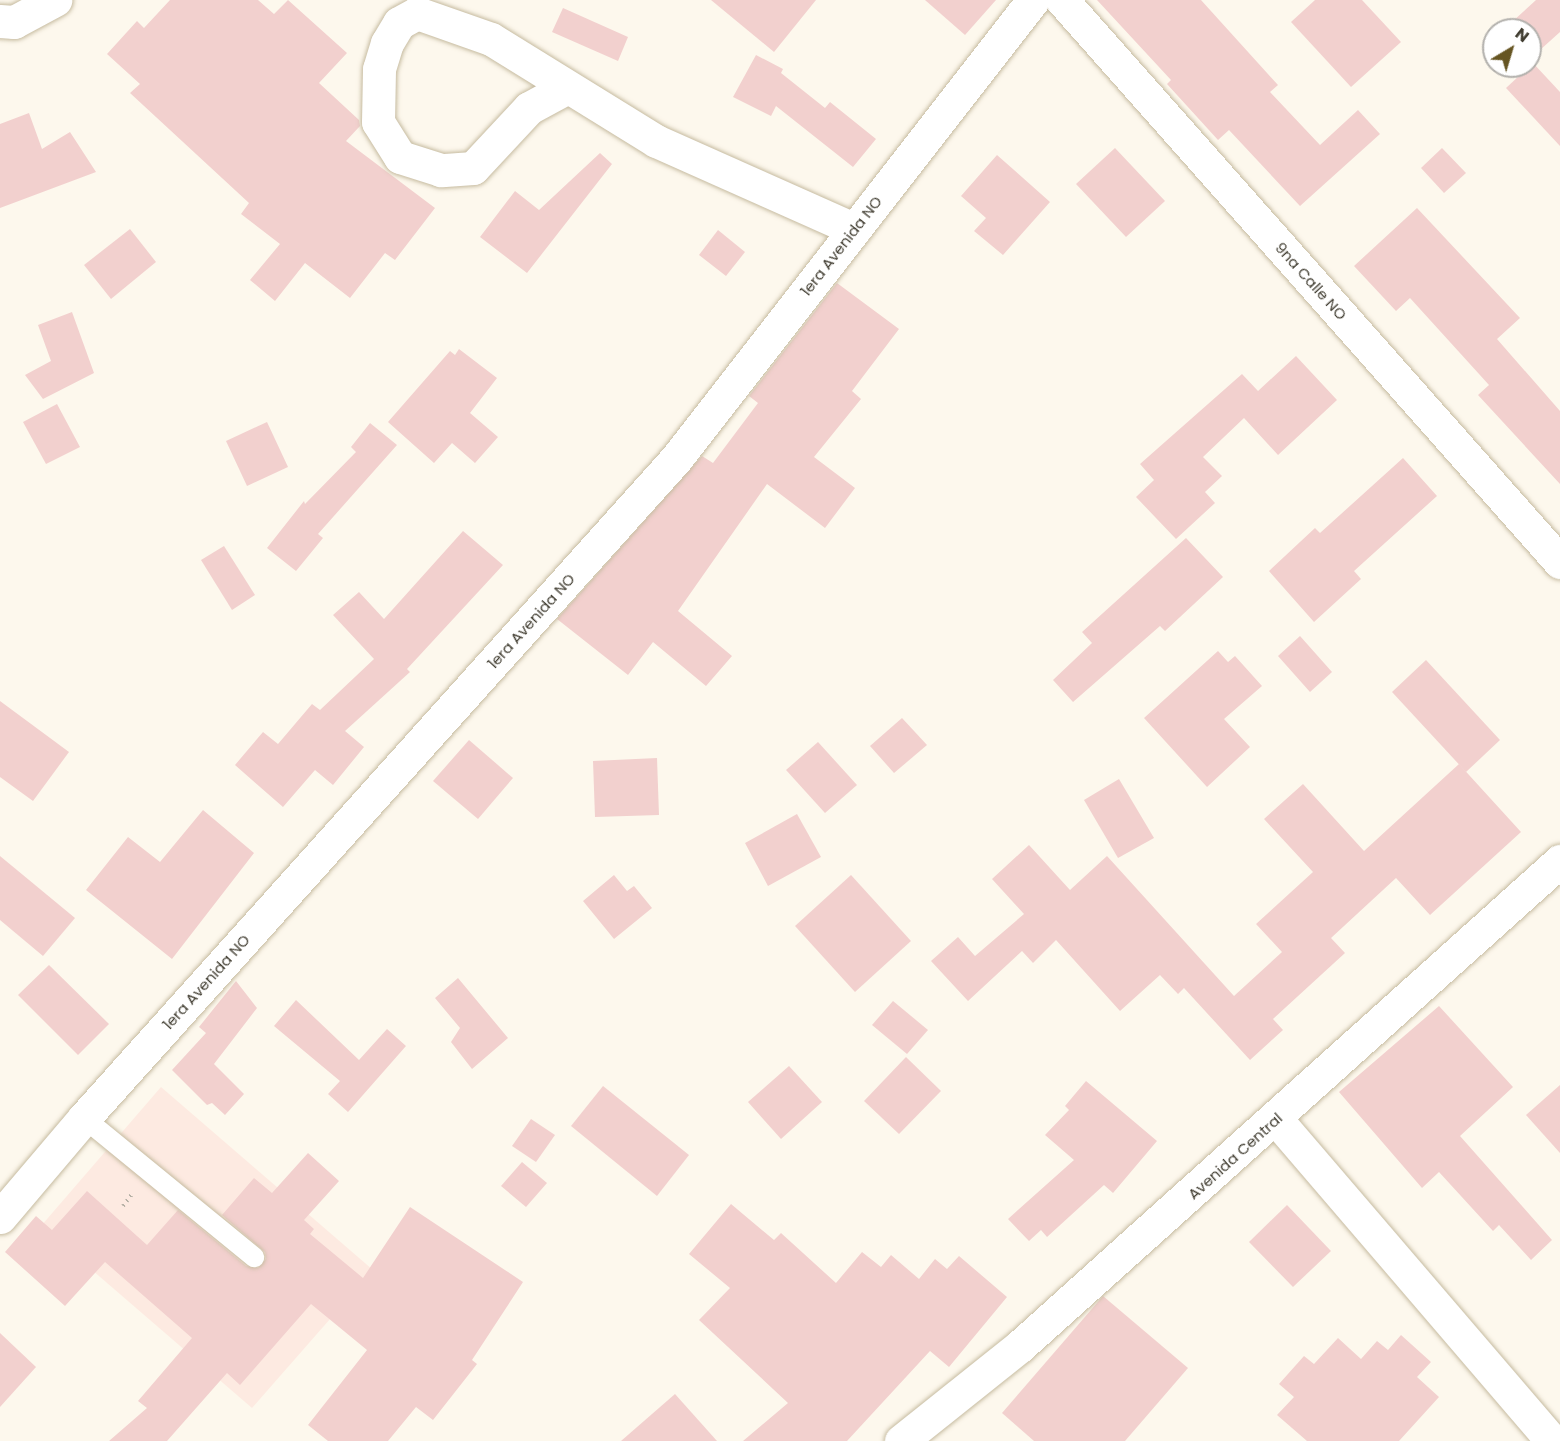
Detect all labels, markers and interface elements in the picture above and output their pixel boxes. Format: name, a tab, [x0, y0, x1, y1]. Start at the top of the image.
north arrow	[1482, 18, 1542, 78]
text: N	[1510, 22, 1534, 48]
street label: 1era Avenida NO	[796, 193, 886, 299]
street label: 9na Calle NO	[1272, 239, 1350, 323]
street label: 1era Avenida NO	[484, 570, 578, 672]
street label: 1era Avenida NO	[159, 931, 253, 1033]
street label: Avenida Central	[1184, 1109, 1286, 1203]

